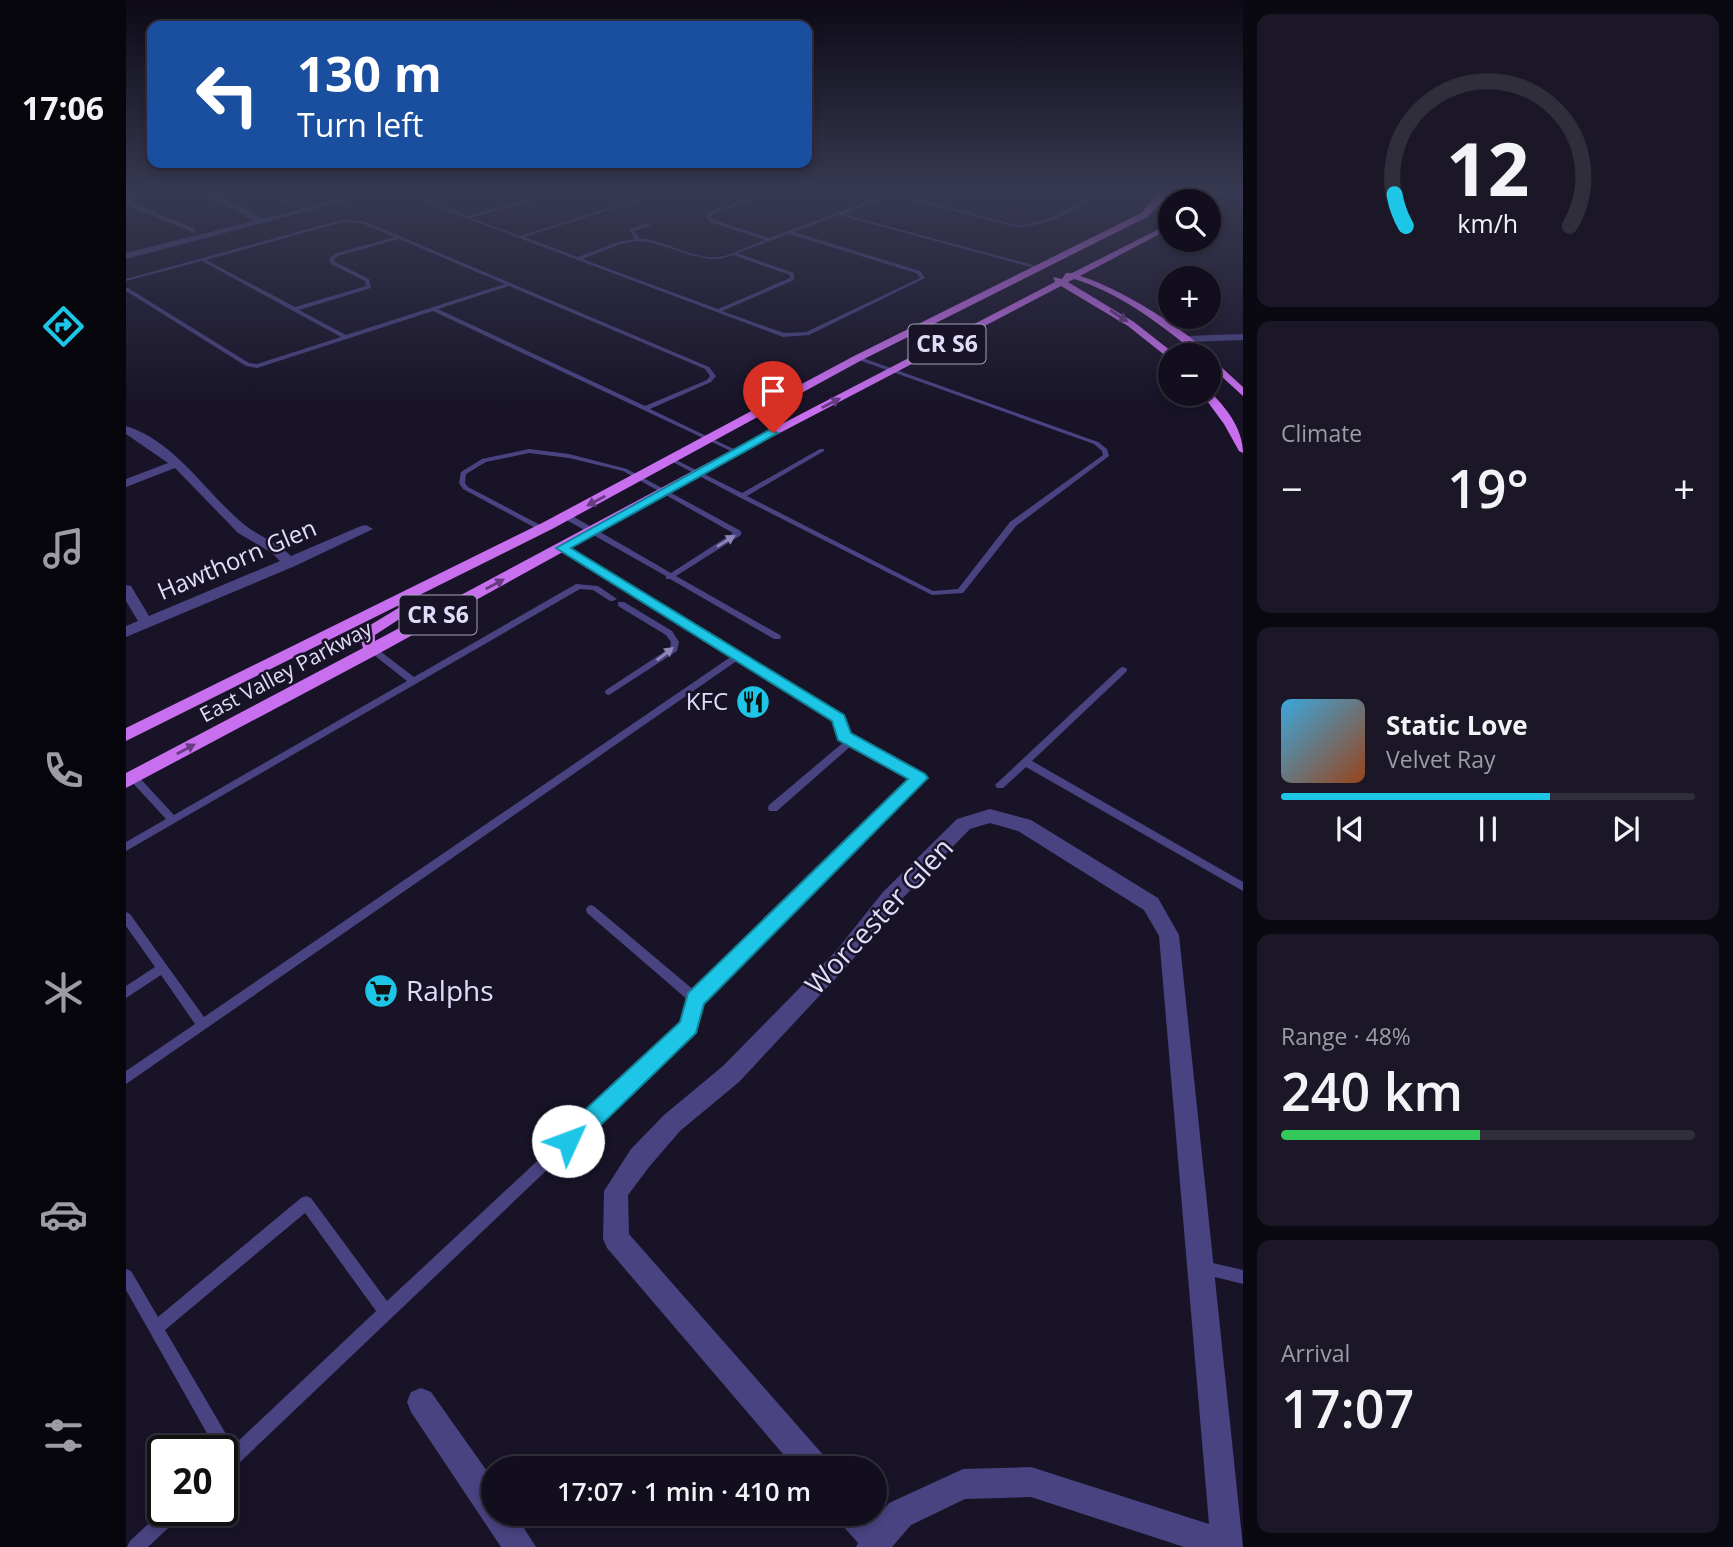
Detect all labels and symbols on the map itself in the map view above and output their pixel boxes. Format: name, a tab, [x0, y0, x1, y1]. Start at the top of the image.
one-way arrow	[1110, 310, 1129, 323]
road number: CR S6	[908, 324, 986, 364]
pin	[743, 361, 803, 433]
one-way arrow	[821, 398, 841, 409]
one-way arrow	[585, 494, 605, 506]
street label: Hawthorn Glen	[152, 510, 321, 607]
one-way arrow	[717, 534, 736, 547]
one-way arrow	[485, 578, 505, 590]
road number: CR S6	[400, 596, 476, 635]
street label: East Valley Parkway	[195, 614, 377, 728]
one-way arrow	[656, 646, 674, 661]
restaurant icon: KFC	[734, 683, 772, 721]
place label: KFC	[686, 684, 728, 717]
one-way arrow	[176, 743, 196, 755]
street label: Worcester Glen	[796, 829, 961, 1002]
place label: Ralphs	[406, 971, 494, 1009]
supermarket icon: Ralphs	[362, 972, 400, 1010]
position arrow	[531, 1104, 605, 1178]
speed limit sign: 20	[147, 1435, 238, 1526]

